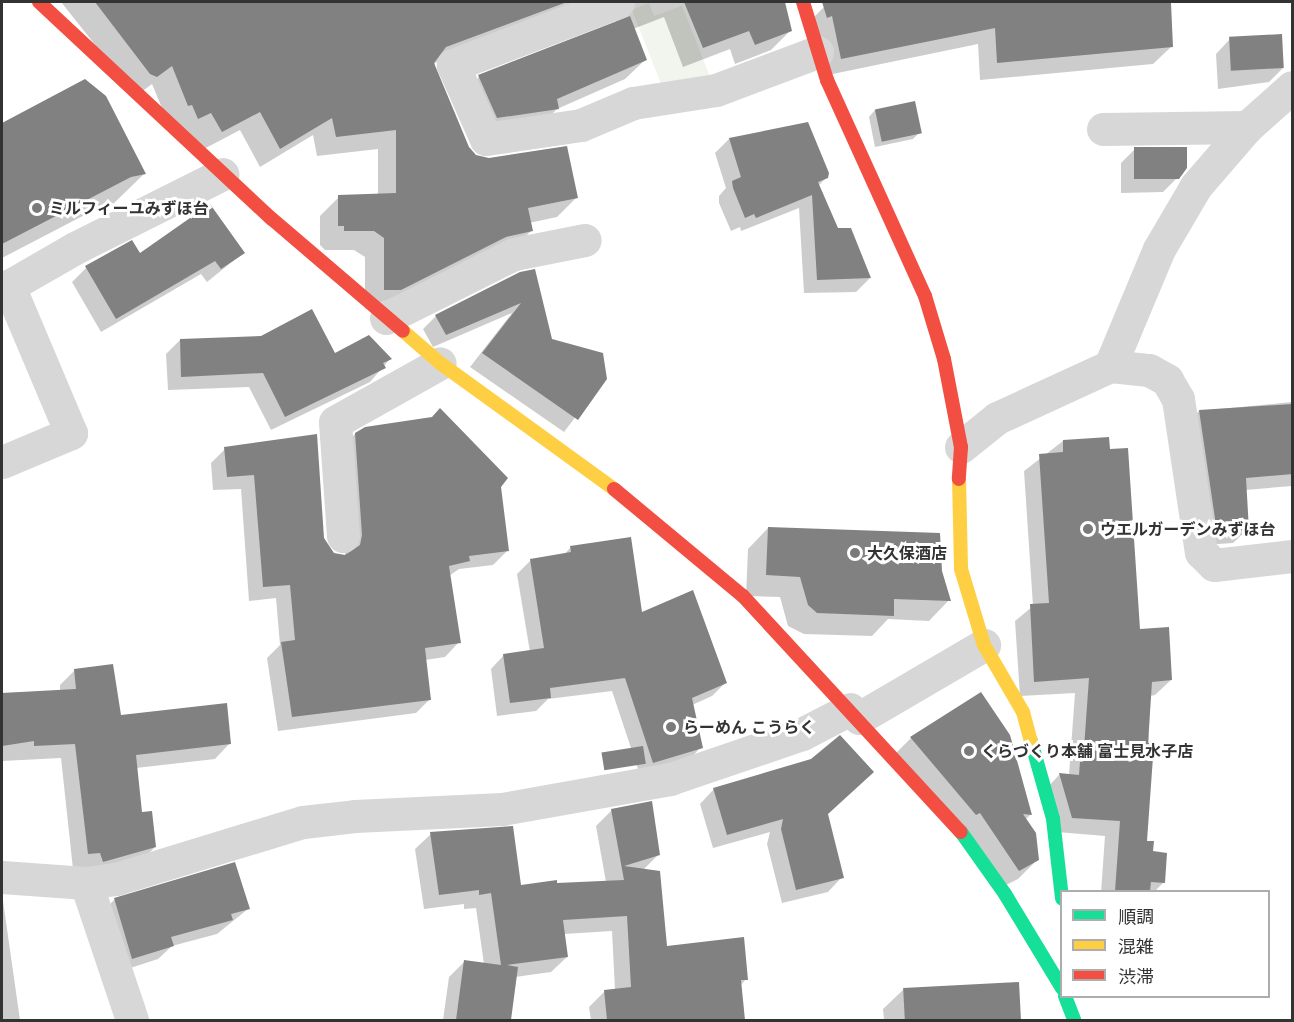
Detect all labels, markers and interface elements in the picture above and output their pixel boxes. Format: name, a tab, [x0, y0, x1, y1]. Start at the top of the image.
place label: ミルフィーユみずほ台	[49, 198, 209, 218]
marker: ミルフィーユみずほ台	[30, 201, 44, 215]
place label: ウエルガーデンみずほ台	[1100, 519, 1276, 539]
marker: ウエルガーデンみずほ台	[1081, 522, 1095, 536]
place label: 大久保酒店	[867, 543, 947, 563]
marker: 大久保酒店	[848, 546, 862, 560]
place label: らーめん こうらく	[683, 717, 815, 737]
marker: らーめん こうらく	[664, 720, 678, 734]
place label: くらづくり本舗 富士見水子店	[981, 741, 1193, 761]
marker: くらづくり本舗 富士見水子店	[962, 744, 976, 758]
legend	[1060, 890, 1270, 998]
text: 順調	[1118, 904, 1154, 928]
text: 混雑	[1118, 934, 1154, 958]
text: 渋滞	[1118, 964, 1154, 988]

